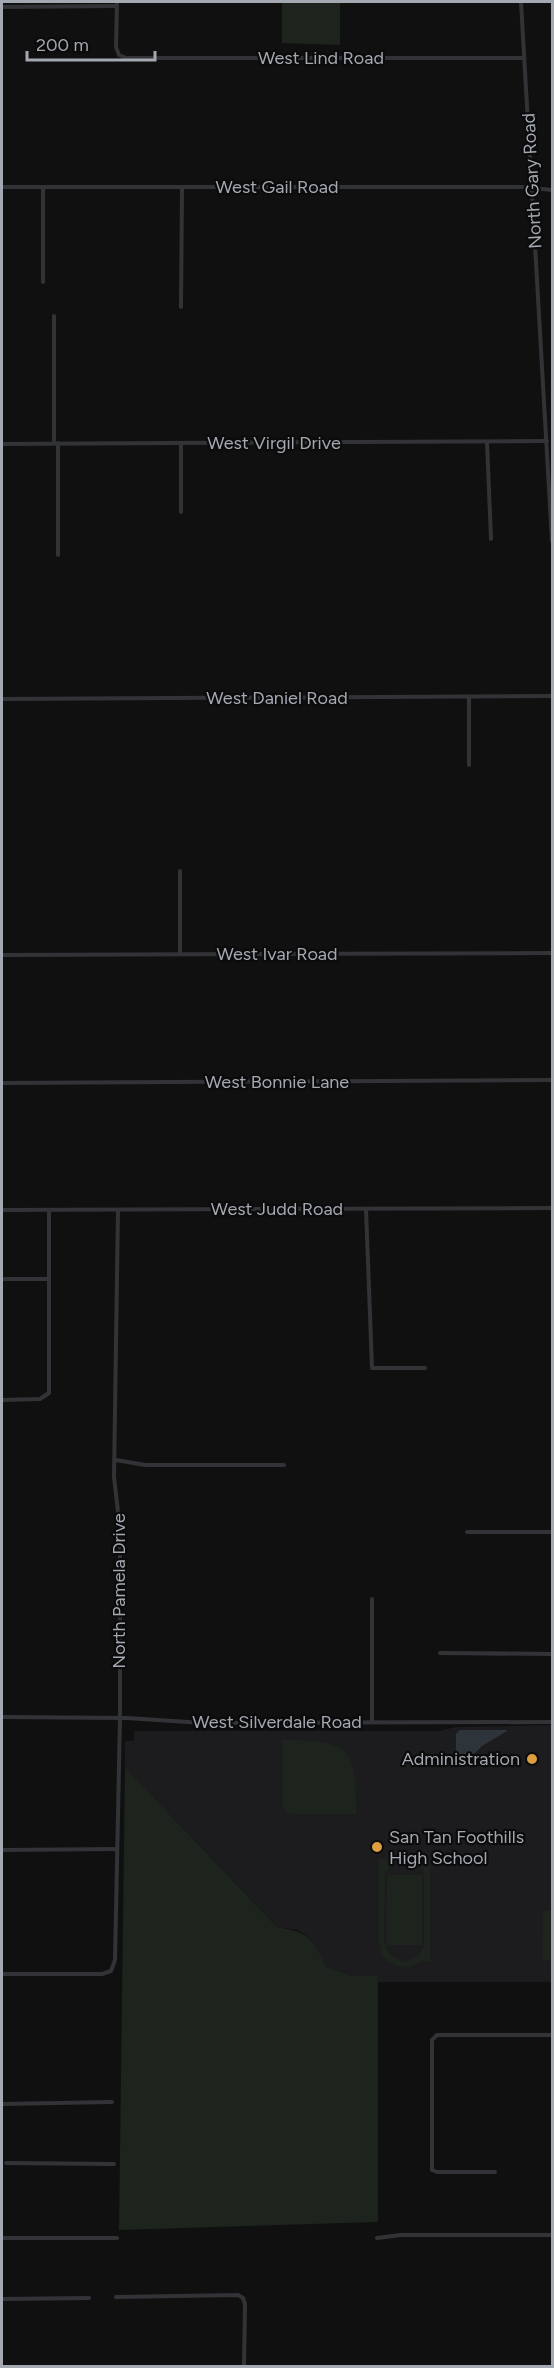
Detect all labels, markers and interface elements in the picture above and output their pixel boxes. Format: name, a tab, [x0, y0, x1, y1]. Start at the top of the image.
scale bar	[27, 24, 154, 62]
text: 200 m	[36, 34, 89, 56]
street label: West Lind Road	[258, 47, 384, 69]
street label: North Gary Road	[517, 112, 547, 250]
street label: West Gail Road	[216, 176, 338, 198]
street label: West Virgil Drive	[207, 432, 341, 454]
street label: West Daniel Road	[206, 687, 348, 709]
street label: West Ivar Road	[216, 943, 338, 965]
street label: West Bonnie Lane	[205, 1071, 349, 1093]
street label: West Judd Road	[211, 1198, 343, 1220]
street label: North Pamela Drive	[108, 1513, 130, 1669]
street label: West Silverdale Road	[192, 1711, 362, 1733]
place label: Administration	[402, 1748, 520, 1770]
marker: Administration	[525, 1752, 539, 1766]
place label: San Tan Foothills High School	[389, 1826, 524, 1869]
marker: San Tan Foothills High School	[370, 1840, 384, 1854]

